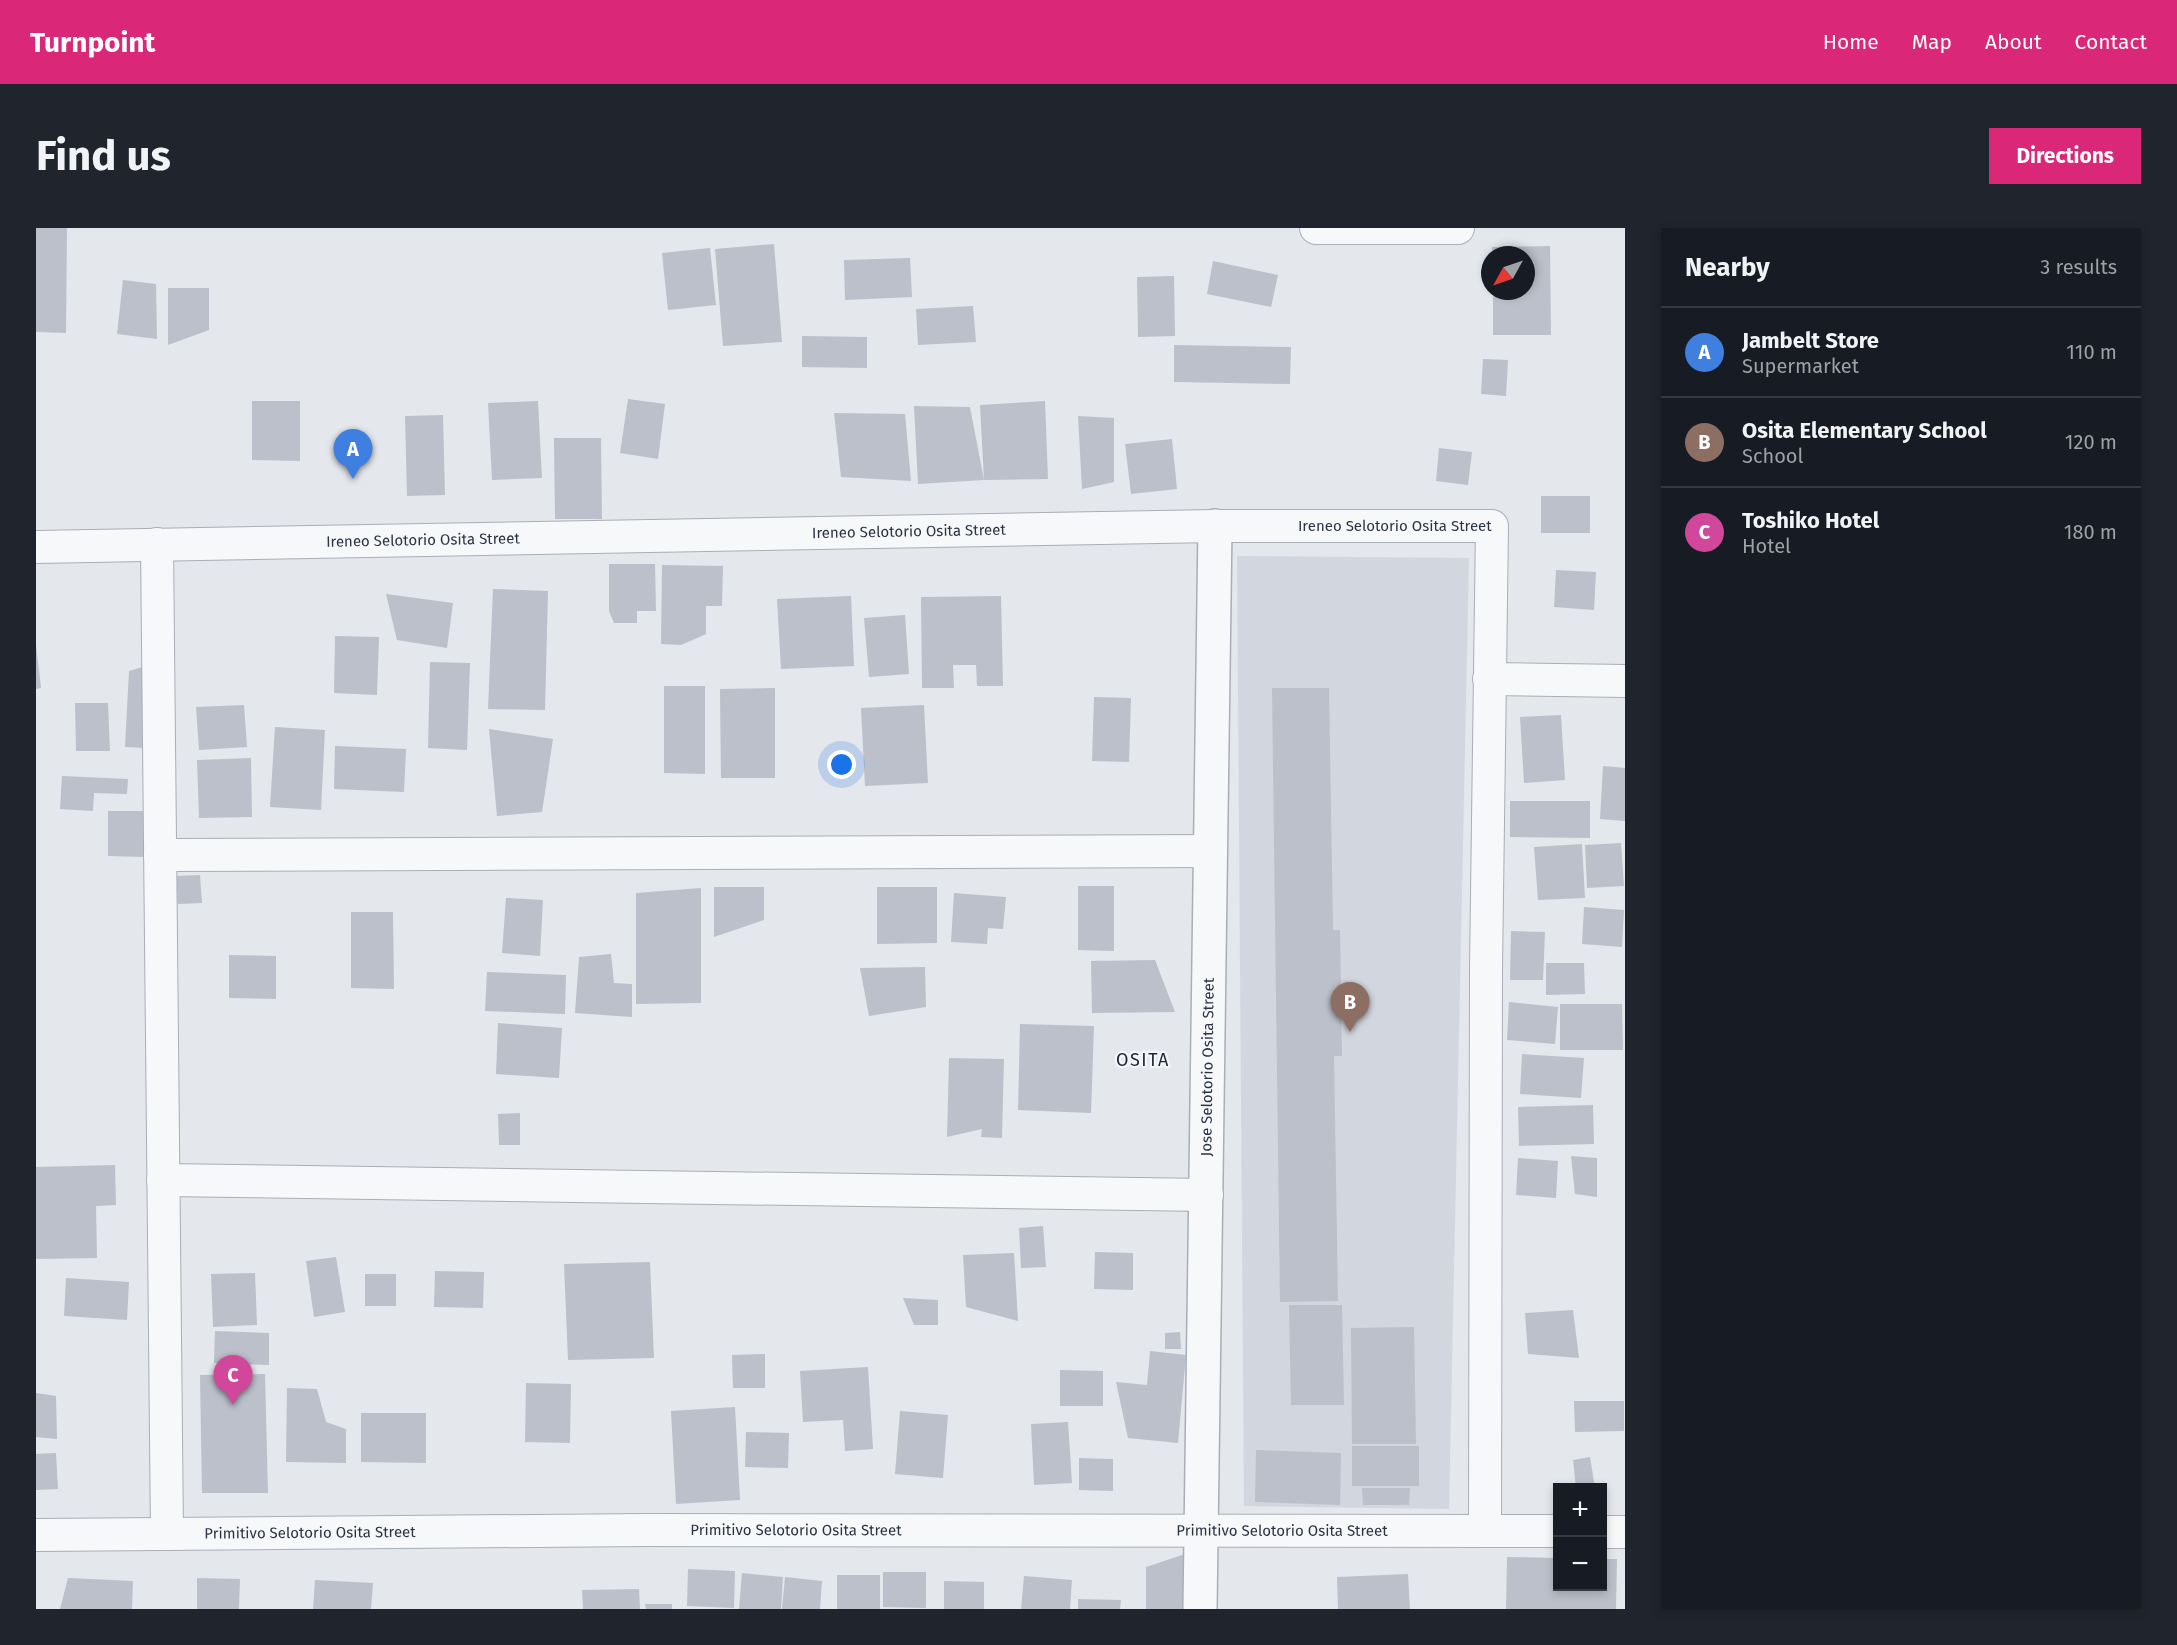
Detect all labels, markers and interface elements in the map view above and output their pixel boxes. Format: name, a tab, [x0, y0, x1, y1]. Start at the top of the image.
text: Turnpoint	[30, 26, 155, 59]
text: Home	[1823, 29, 1879, 55]
text: Map	[1912, 29, 1952, 55]
text: About	[1985, 29, 2042, 55]
text: Contact	[2075, 29, 2147, 55]
button: Directions	[1989, 128, 2141, 184]
text: Find us	[36, 131, 171, 181]
north arrow	[1481, 246, 1535, 300]
text: Nearby	[1685, 252, 1770, 283]
text: 3 results	[2040, 255, 2117, 279]
text: Jambelt Store	[1742, 327, 1879, 354]
text: A	[1699, 340, 1710, 364]
text: 110 m	[2066, 340, 2117, 364]
text: Supermarket	[1742, 354, 1859, 378]
text: Osita Elementary School	[1742, 417, 1987, 444]
pin: A	[334, 430, 372, 479]
text: B	[1698, 430, 1711, 454]
text: 120 m	[2065, 430, 2117, 454]
text: School	[1742, 444, 1803, 468]
text: Toshiko Hotel	[1742, 507, 1879, 534]
street label: Ireneo Selotorio Osita Street	[1298, 517, 1492, 535]
text: C	[1699, 520, 1710, 544]
text: 180 m	[2064, 520, 2117, 544]
street label: Ireneo Selotorio Osita Street	[812, 521, 1006, 542]
street label: Ireneo Selotorio Osita Street	[326, 529, 521, 551]
text: Hotel	[1742, 534, 1791, 558]
your location	[827, 750, 856, 779]
street label: Jose Selotorio Osita Street	[1197, 977, 1218, 1156]
pin: B	[1330, 982, 1370, 1032]
district label: OSITA	[1116, 1049, 1170, 1071]
pin: C	[214, 1356, 252, 1405]
map controls	[1553, 1483, 1607, 1591]
button: +	[1553, 1483, 1607, 1537]
street label: Primitivo Selotorio Osita Street	[690, 1521, 902, 1539]
street label: Primitivo Selotorio Osita Street	[1176, 1522, 1388, 1540]
street label: Primitivo Selotorio Osita Street	[204, 1523, 416, 1543]
button: −	[1553, 1537, 1607, 1591]

